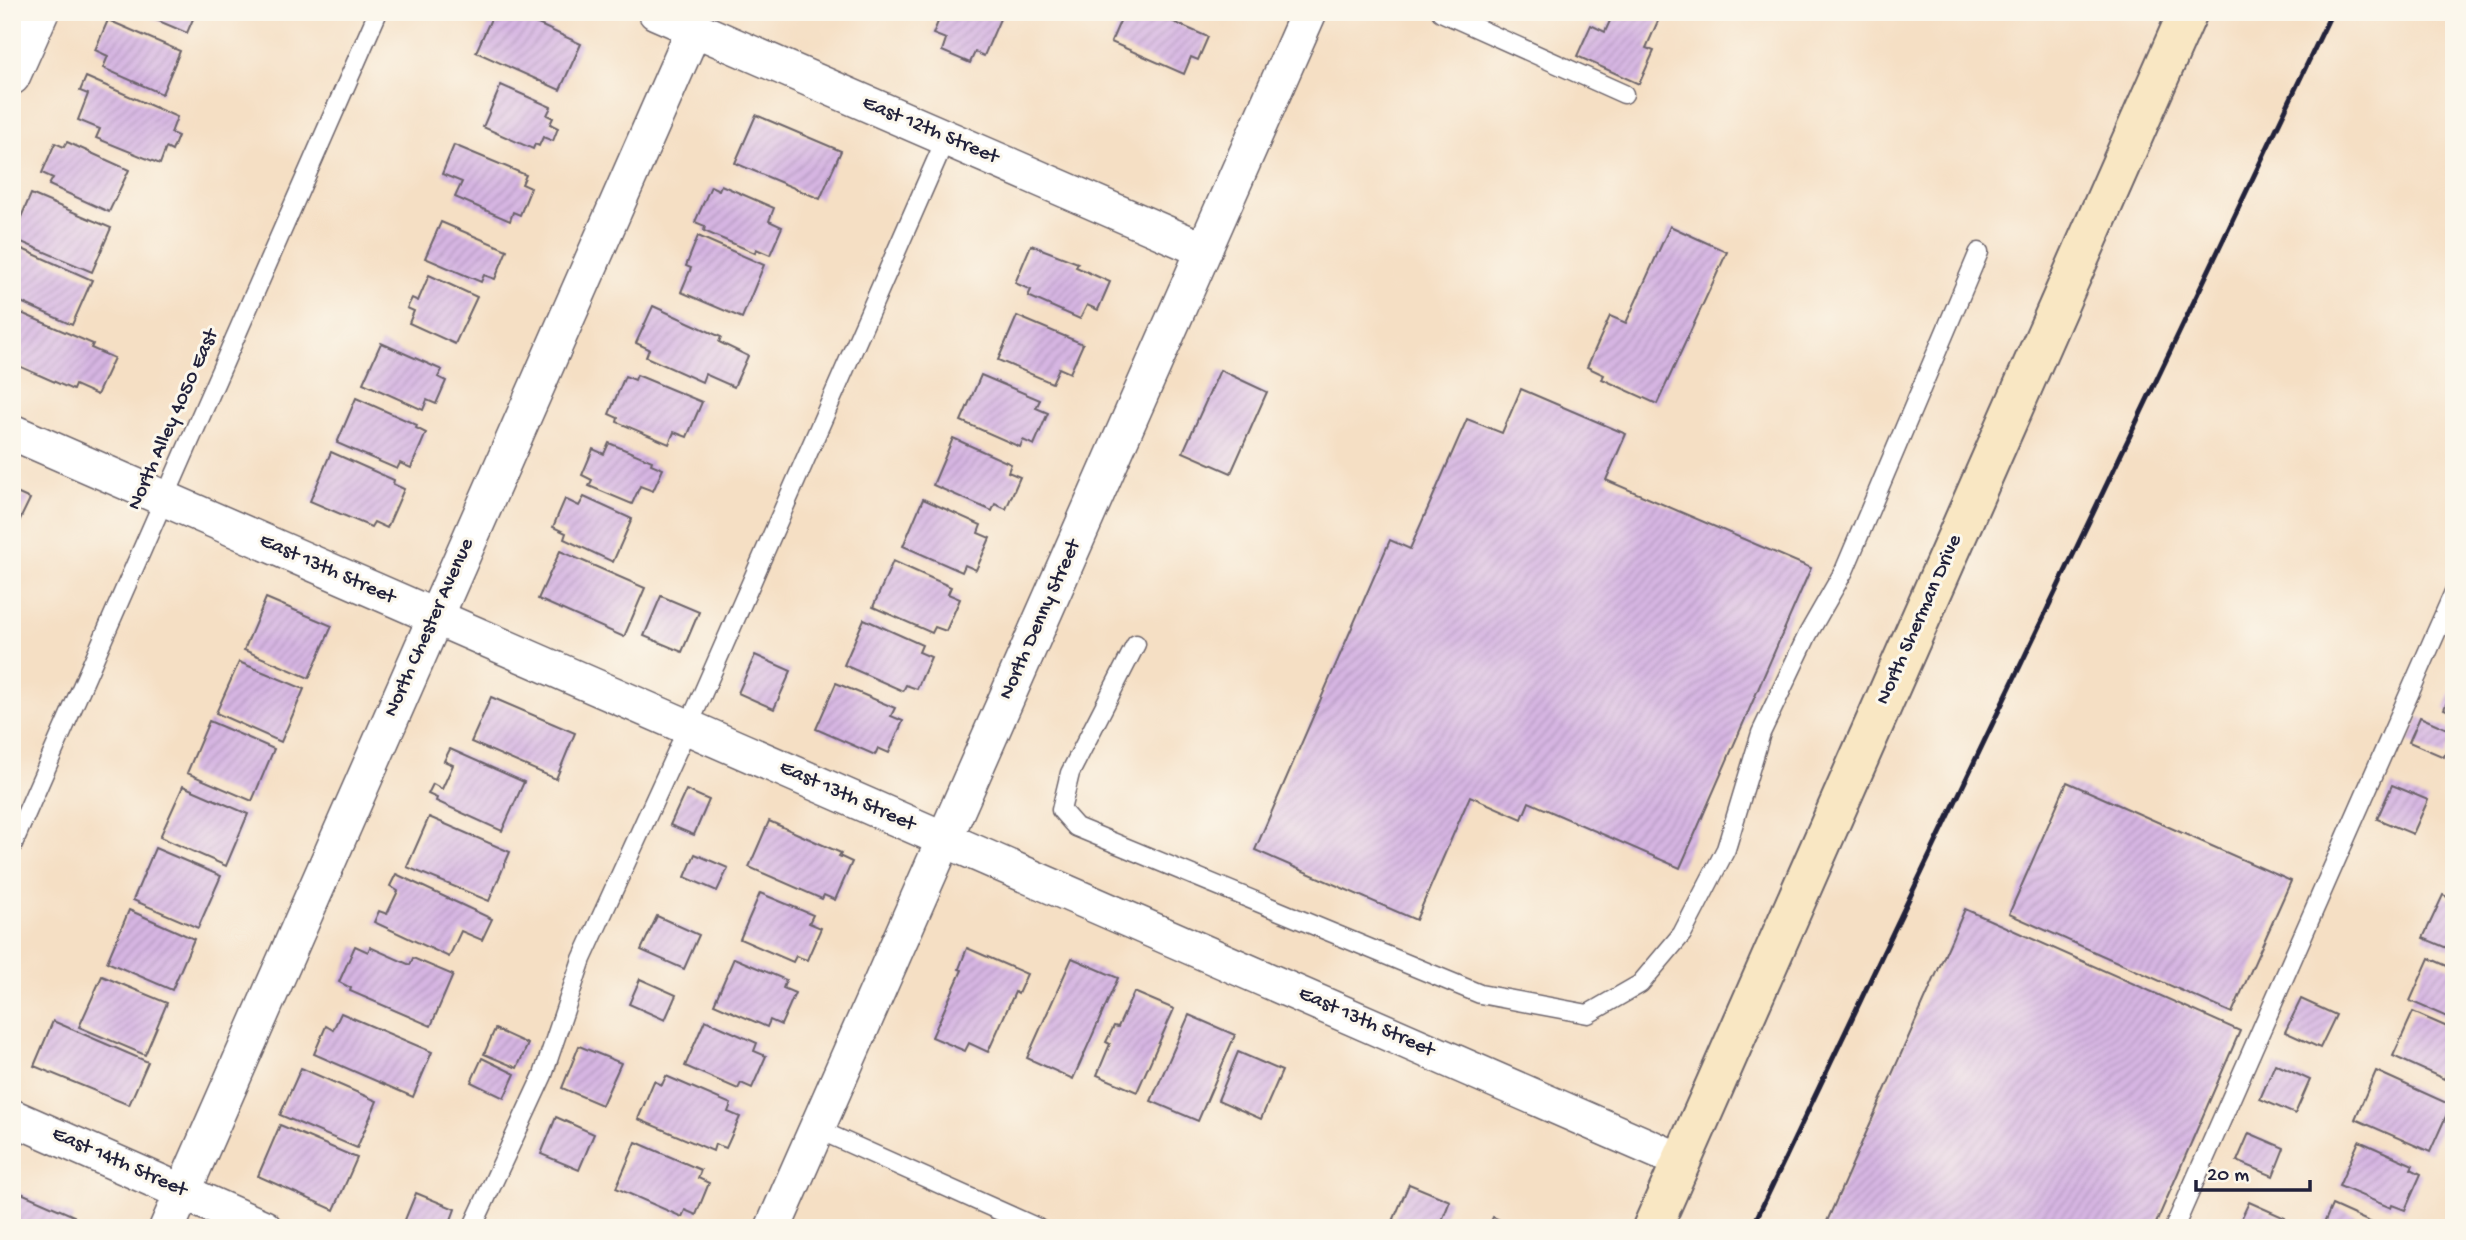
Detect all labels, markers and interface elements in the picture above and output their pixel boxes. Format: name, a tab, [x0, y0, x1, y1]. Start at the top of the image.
street label: East 12th Street	[858, 91, 1004, 172]
street label: North Alley 4050 East	[123, 323, 226, 514]
street label: East 13th Street	[255, 529, 401, 612]
street label: North Sherman Drive	[1871, 530, 1969, 709]
street label: North Chester Avenue	[379, 534, 481, 721]
street label: North Denny Street	[994, 534, 1089, 704]
street label: East 13th Street	[775, 756, 921, 839]
street label: East 13th Street	[1294, 982, 1440, 1065]
street label: East 14th Street	[48, 1122, 193, 1205]
scale bar	[2196, 1149, 2310, 1193]
text: 20 m	[2207, 1164, 2249, 1189]

